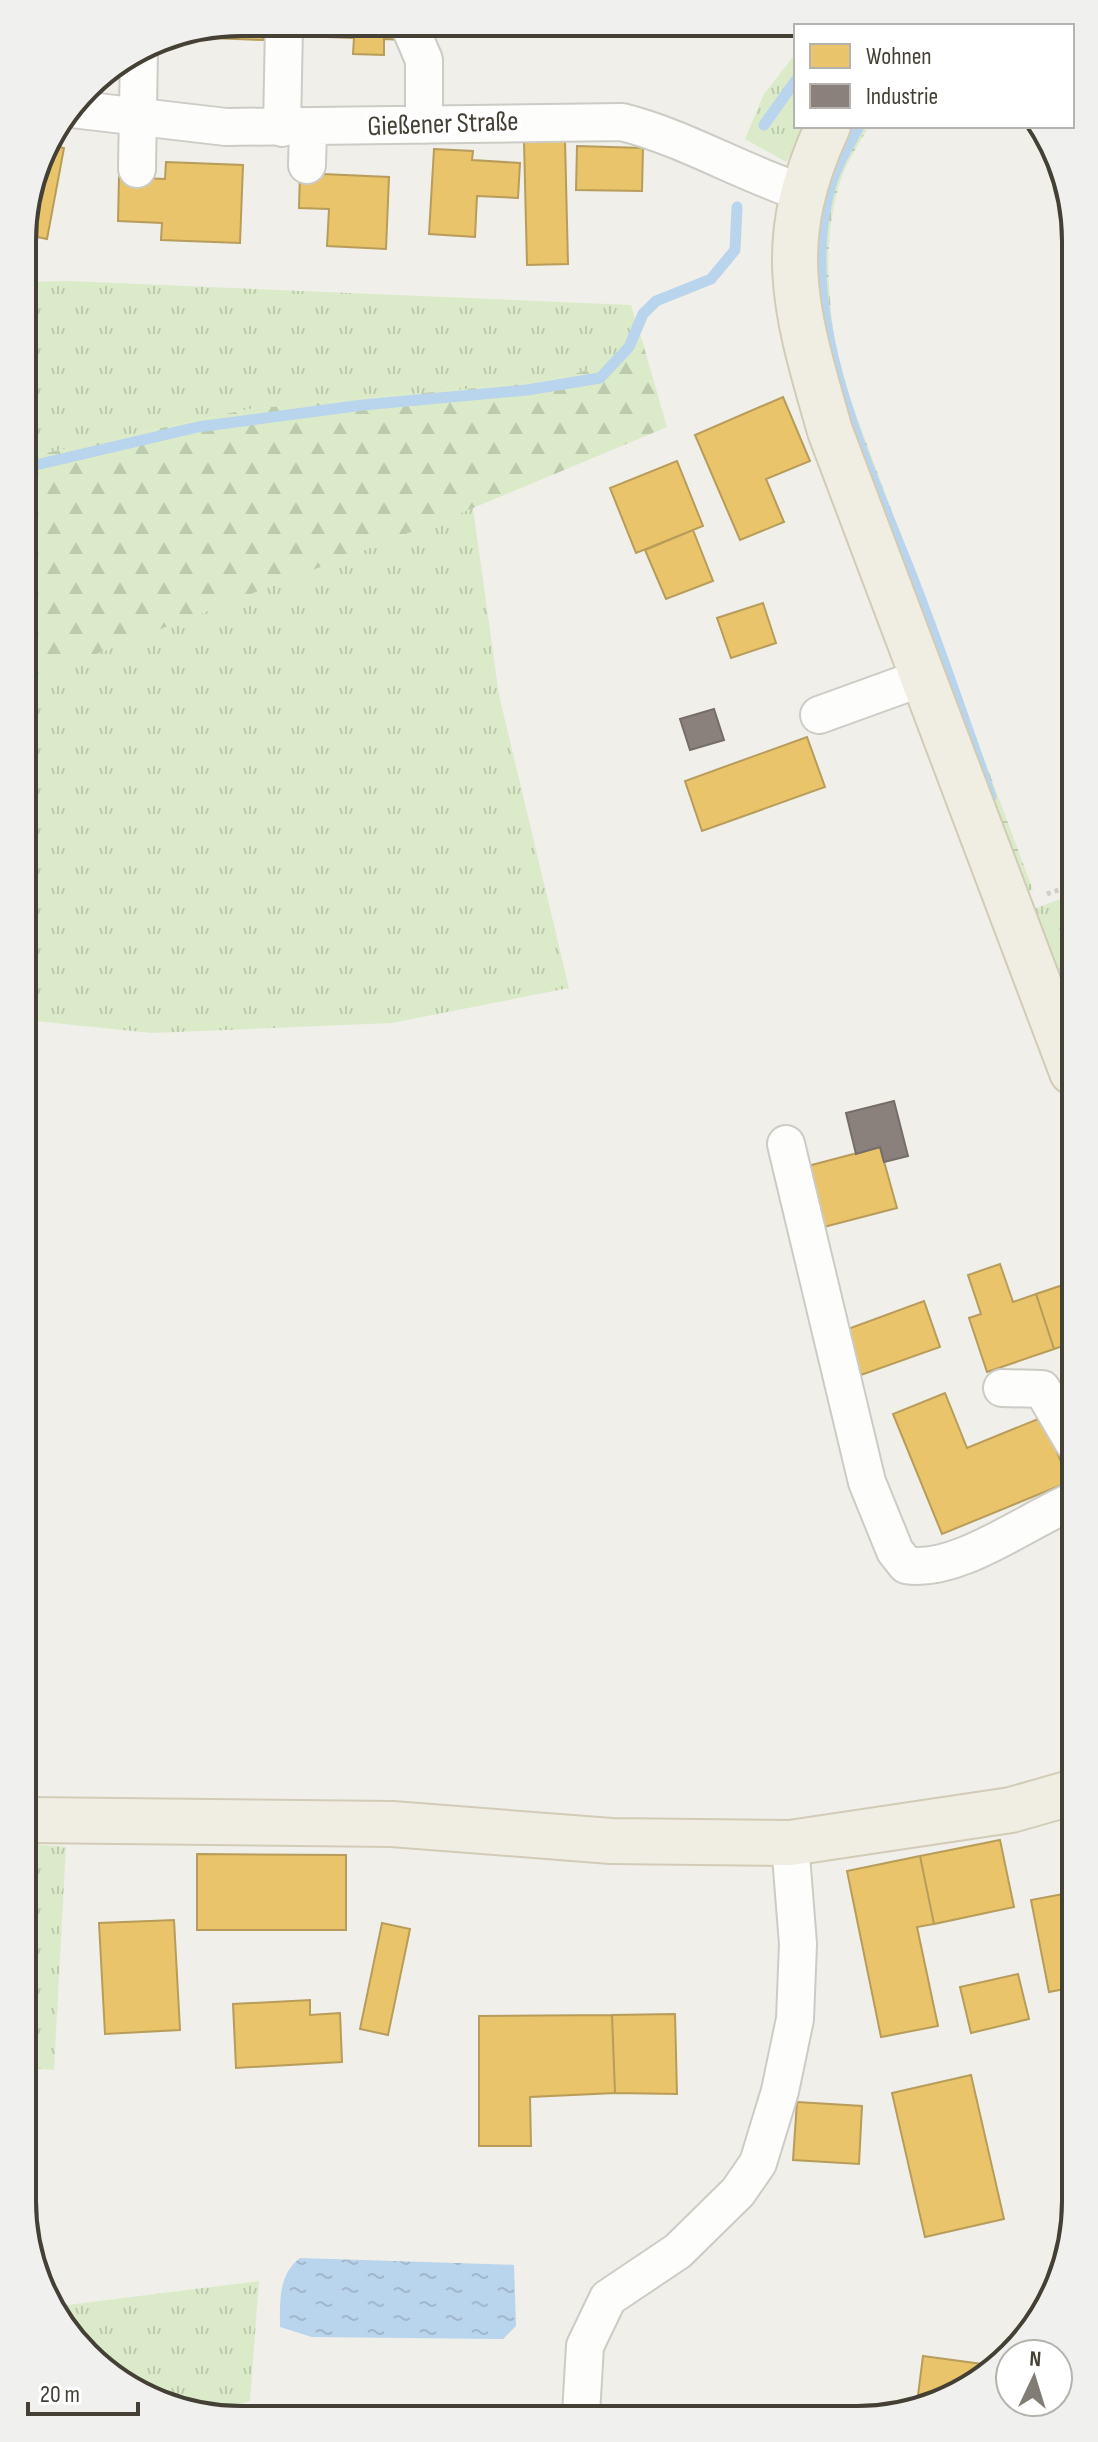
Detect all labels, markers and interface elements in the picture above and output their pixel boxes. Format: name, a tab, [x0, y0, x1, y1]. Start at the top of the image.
legend	[794, 24, 1074, 128]
text: Wohnen	[866, 42, 932, 71]
text: Industrie	[866, 82, 938, 111]
street label: Gießener Straße	[367, 105, 519, 143]
north arrow	[994, 2338, 1074, 2418]
text: N	[1028, 2346, 1042, 2373]
scale bar	[28, 2366, 138, 2416]
text: 20 m	[40, 2380, 80, 2409]

